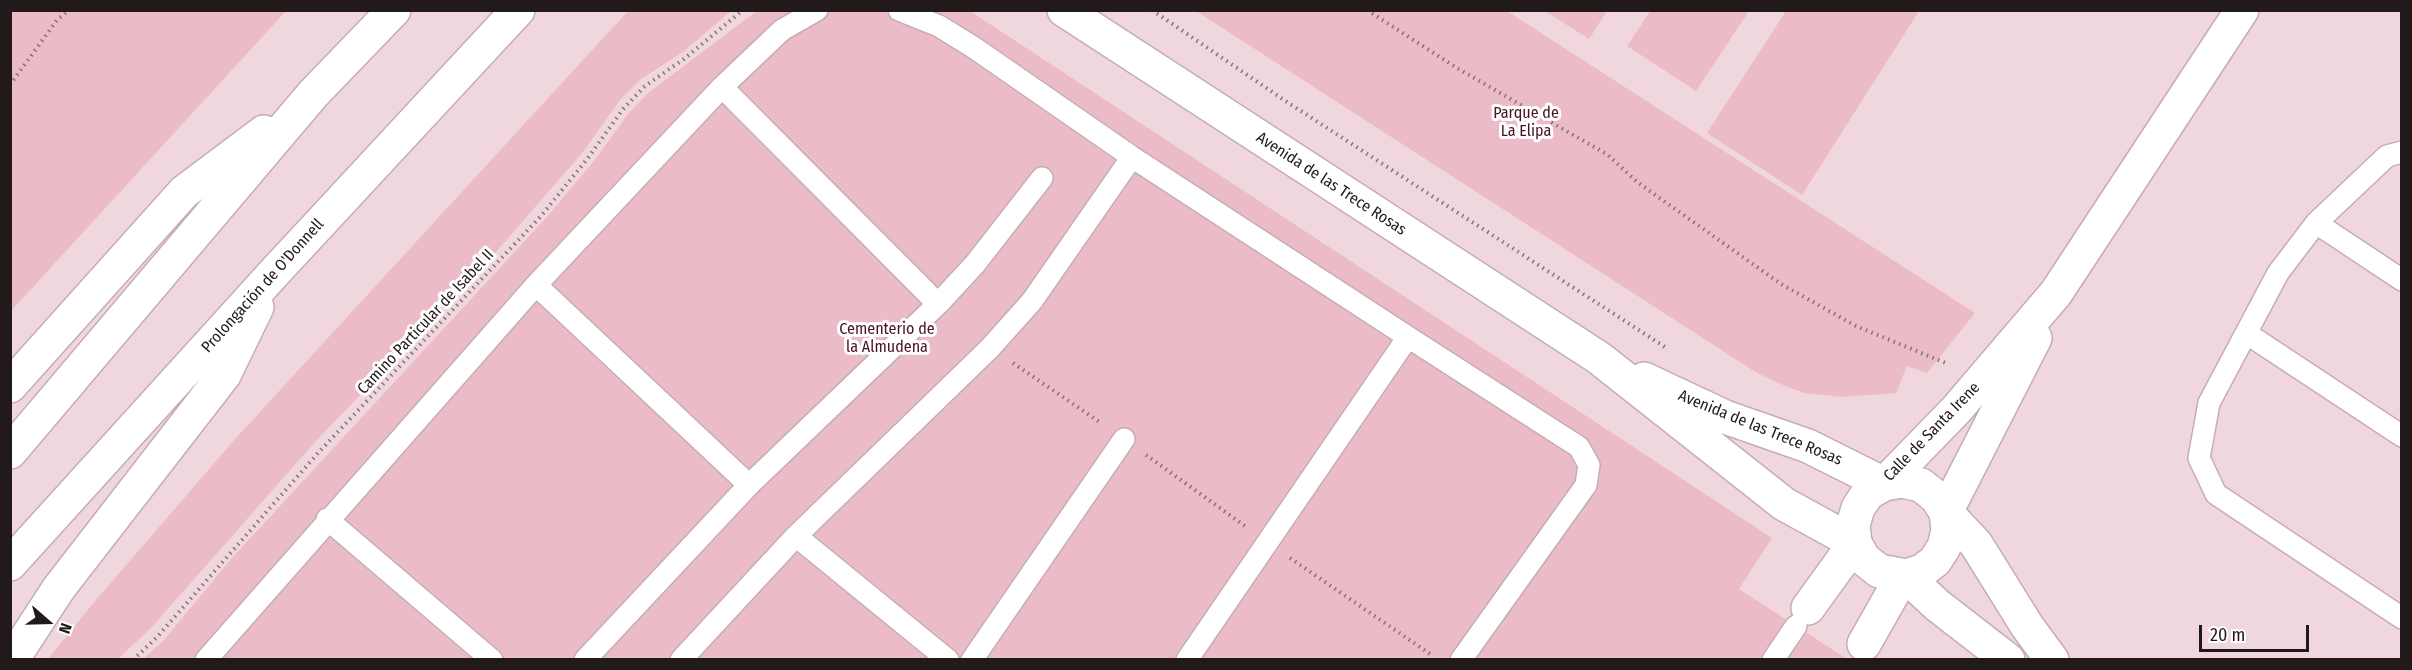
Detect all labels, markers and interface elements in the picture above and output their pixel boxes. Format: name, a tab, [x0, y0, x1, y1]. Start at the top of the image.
park label: Parque de La Elipa	[1493, 104, 1559, 142]
street label: Avenida de las Trece Rosas	[1252, 128, 1410, 240]
street label: Prolongación de O'Donnell	[198, 215, 328, 357]
street label: Camino Particular de Isabel II	[354, 246, 498, 398]
park label: Cementerio de la Almudena	[839, 320, 935, 358]
street label: Calle de Santa Irene	[1880, 378, 1984, 486]
street label: Avenida de las Trece Rosas	[1675, 386, 1845, 470]
north arrow	[18, 592, 78, 652]
scale bar	[2202, 613, 2312, 651]
text: N	[55, 621, 76, 636]
text: 20 m	[2210, 624, 2245, 646]

